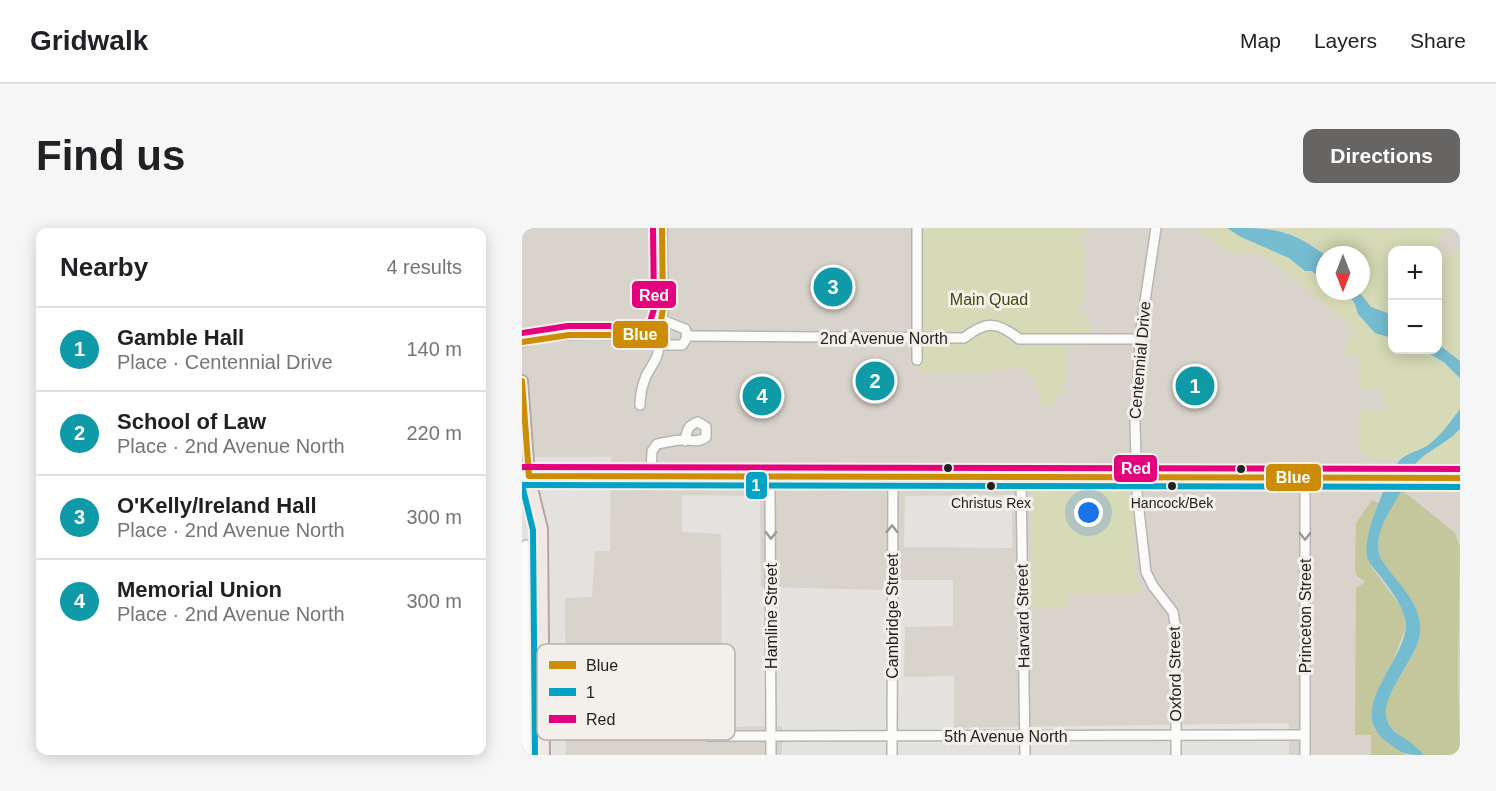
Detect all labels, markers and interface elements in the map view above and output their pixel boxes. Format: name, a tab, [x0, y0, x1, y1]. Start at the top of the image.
text: Gridwalk	[30, 25, 148, 56]
text: Map	[1240, 29, 1281, 52]
text: Layers	[1314, 29, 1377, 52]
text: Share	[1410, 29, 1466, 52]
button: Directions	[1303, 129, 1460, 183]
text: Find us	[36, 132, 185, 179]
north arrow	[1316, 246, 1370, 300]
map controls	[1388, 246, 1442, 354]
button: +	[1388, 246, 1442, 300]
text: Nearby	[60, 252, 148, 282]
text: 4 results	[386, 256, 462, 278]
pin: 3	[814, 264, 852, 310]
line badge: Red	[631, 280, 677, 309]
text: Red	[639, 287, 669, 304]
park label: Main Quad	[950, 291, 1028, 308]
street label: Centennial Drive	[1126, 300, 1154, 420]
button: −	[1388, 300, 1442, 354]
line badge: Blue	[612, 320, 669, 349]
text: Gamble Hall	[117, 325, 244, 350]
text: Blue	[623, 326, 657, 343]
street label: 2nd Avenue North	[820, 330, 948, 347]
text: 1	[74, 338, 85, 360]
text: 140 m	[406, 338, 462, 360]
text: Place · Centennial Drive	[117, 351, 333, 373]
pin: 2	[856, 358, 894, 404]
pin: 1	[1176, 364, 1214, 408]
pin: 4	[742, 374, 782, 418]
text: School of Law	[117, 409, 266, 434]
text: 2	[74, 422, 85, 444]
text: 220 m	[406, 422, 462, 444]
text: Place · 2nd Avenue North	[117, 435, 345, 457]
line badge: Red	[1113, 454, 1158, 483]
text: Red	[1121, 460, 1151, 477]
unlabelled marker	[942, 462, 954, 474]
unlabelled marker	[1235, 463, 1247, 475]
line badge: Blue	[1265, 463, 1322, 492]
text: Blue	[1276, 469, 1310, 486]
line badge: 1	[745, 471, 768, 500]
text: 1	[752, 477, 761, 494]
marker: Christus Rex	[985, 480, 997, 492]
marker: Hancock/Bek	[1166, 480, 1178, 492]
text: O'Kelly/Ireland Hall	[117, 493, 317, 518]
place label: Christus Rex	[951, 495, 1031, 511]
place label: Hancock/Bek	[1131, 495, 1214, 511]
your location	[1074, 498, 1103, 527]
text: 3	[74, 506, 85, 528]
text: 300 m	[406, 506, 462, 528]
text: Place · 2nd Avenue North	[117, 519, 345, 541]
one-way arrow	[886, 524, 898, 533]
one-way arrow	[765, 531, 777, 540]
one-way arrow	[1299, 532, 1311, 541]
street label: Cambridge Street	[884, 553, 901, 679]
street label: Princeton Street	[1297, 558, 1314, 673]
street label: Hamline Street	[763, 563, 780, 669]
street label: Harvard Street	[1014, 563, 1032, 668]
text: Memorial Union	[117, 577, 282, 602]
text: 4	[74, 590, 85, 612]
text: 300 m	[406, 590, 462, 612]
text: Place · 2nd Avenue North	[117, 603, 345, 625]
street label: Oxford Street	[1166, 626, 1184, 722]
legend	[537, 644, 735, 740]
text: Blue	[586, 657, 618, 674]
text: 1	[586, 684, 595, 701]
text: Red	[586, 711, 615, 728]
street label: 5th Avenue North	[944, 728, 1068, 745]

